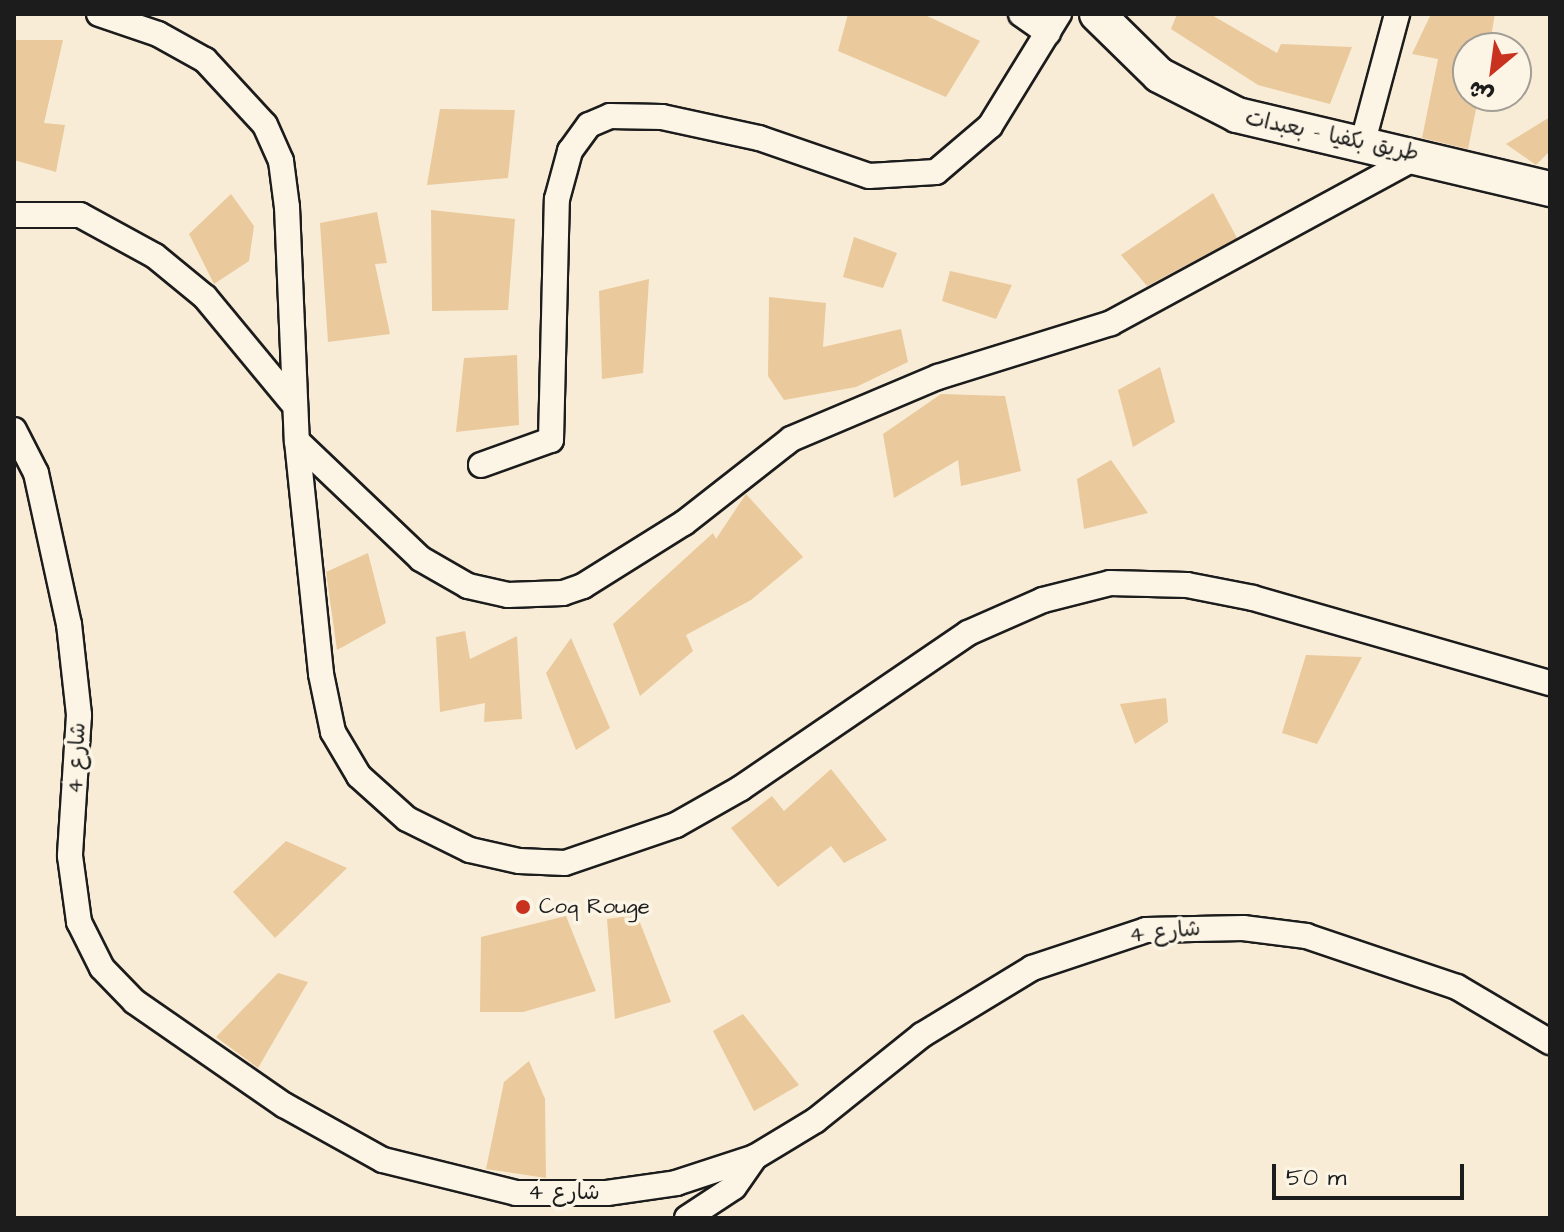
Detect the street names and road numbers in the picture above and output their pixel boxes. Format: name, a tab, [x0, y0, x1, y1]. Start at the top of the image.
street label: طريق بكفيا - بعبدات	[1243, 105, 1421, 167]
street label: شارع 4	[63, 722, 91, 794]
street label: شارع 4	[1128, 915, 1202, 949]
street label: شارع 4	[528, 1180, 600, 1206]

